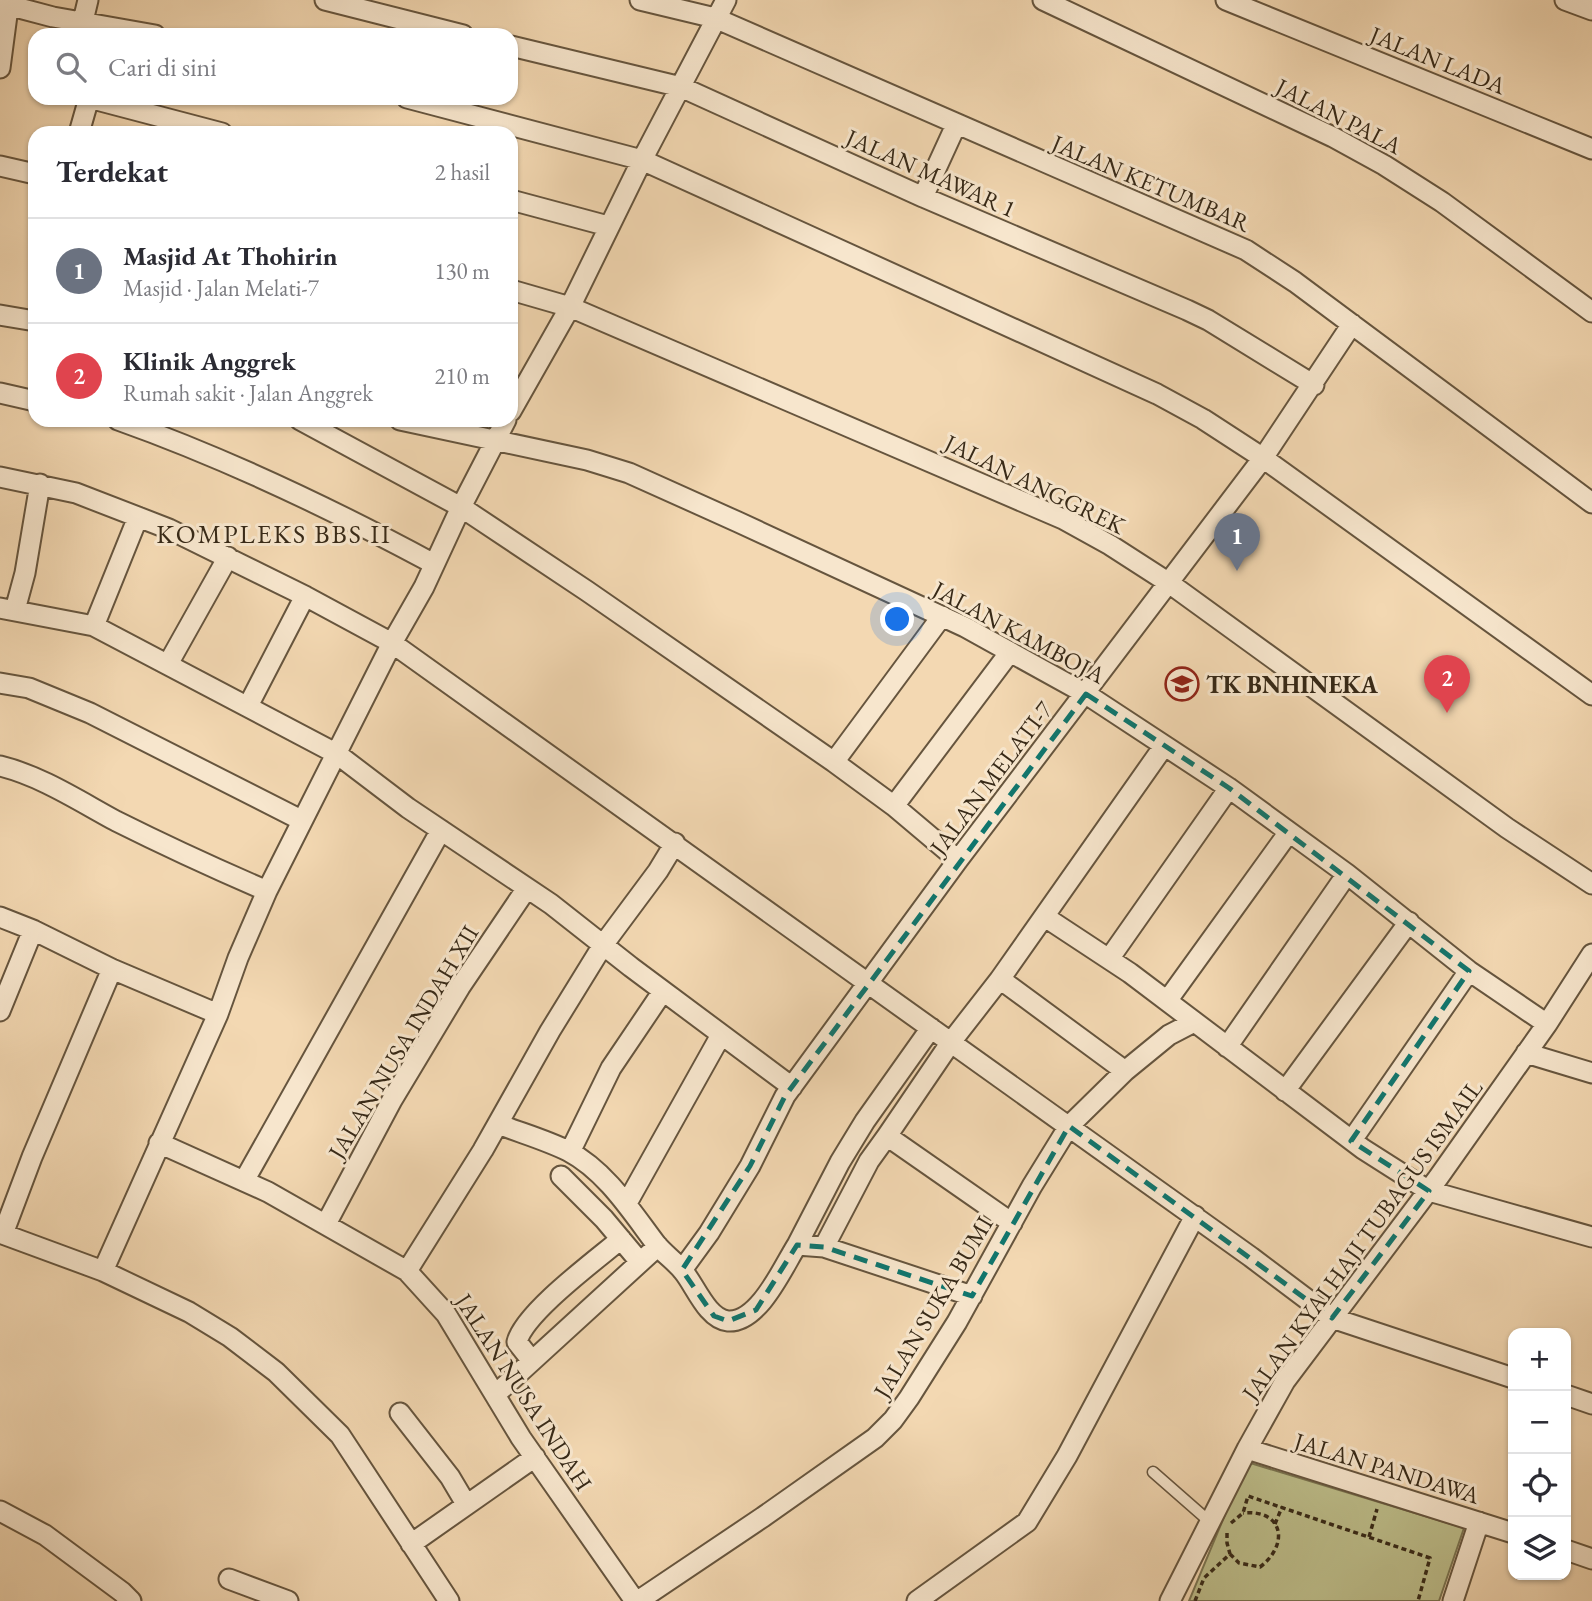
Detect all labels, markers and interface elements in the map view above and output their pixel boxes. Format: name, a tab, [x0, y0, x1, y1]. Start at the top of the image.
street label: JALAN LADA	[1364, 18, 1511, 101]
search box	[28, 28, 518, 105]
icon: search	[52, 48, 90, 86]
text: Cari di sini	[108, 50, 217, 84]
street label: JALAN PALA	[1269, 70, 1408, 161]
street label: JALAN MAWAR 1	[839, 121, 1021, 224]
street label: JALAN KETUMBAR	[1045, 126, 1256, 239]
text: Terdekat	[56, 152, 168, 191]
text: 2 hasil	[435, 157, 490, 187]
text: Masjid At Thohirin	[123, 239, 337, 273]
text: 1	[73, 256, 85, 286]
text: 130 m	[434, 256, 490, 286]
text: Masjid · Jalan Melati-7	[123, 273, 319, 303]
text: Klinik Anggrek	[123, 344, 296, 378]
text: 2	[73, 361, 85, 391]
text: 210 m	[434, 361, 490, 391]
text: Rumah sakit · Jalan Anggrek	[123, 378, 373, 408]
street label: JALAN ANGGREK	[938, 426, 1131, 541]
pin: 1	[1214, 513, 1260, 571]
district label: KOMPLEKS BBS II	[156, 517, 392, 551]
street label: JALAN KAMBOJA	[926, 573, 1111, 691]
your location	[880, 602, 914, 636]
pin: 2	[1424, 655, 1470, 713]
school or university icon: TK BNHINEKA	[1163, 665, 1201, 703]
place label: TK BNHINEKA	[1206, 669, 1379, 700]
street label: JALAN MELATI-7	[922, 694, 1059, 863]
street label: JALAN NUSA INDAH XII	[320, 920, 485, 1166]
street label: JALAN KYAI HAJI TUBAGUS ISMAIL	[1234, 1073, 1489, 1408]
street label: JALAN SUKA BUMI	[865, 1210, 1000, 1406]
street label: JALAN NUSA INDAH	[448, 1286, 599, 1497]
map controls	[1508, 1328, 1571, 1580]
button: +	[1508, 1328, 1571, 1391]
button: −	[1508, 1391, 1571, 1454]
street label: JALAN PANDAWA	[1289, 1425, 1484, 1511]
button: locate	[1508, 1454, 1571, 1517]
button: layers	[1508, 1517, 1571, 1580]

